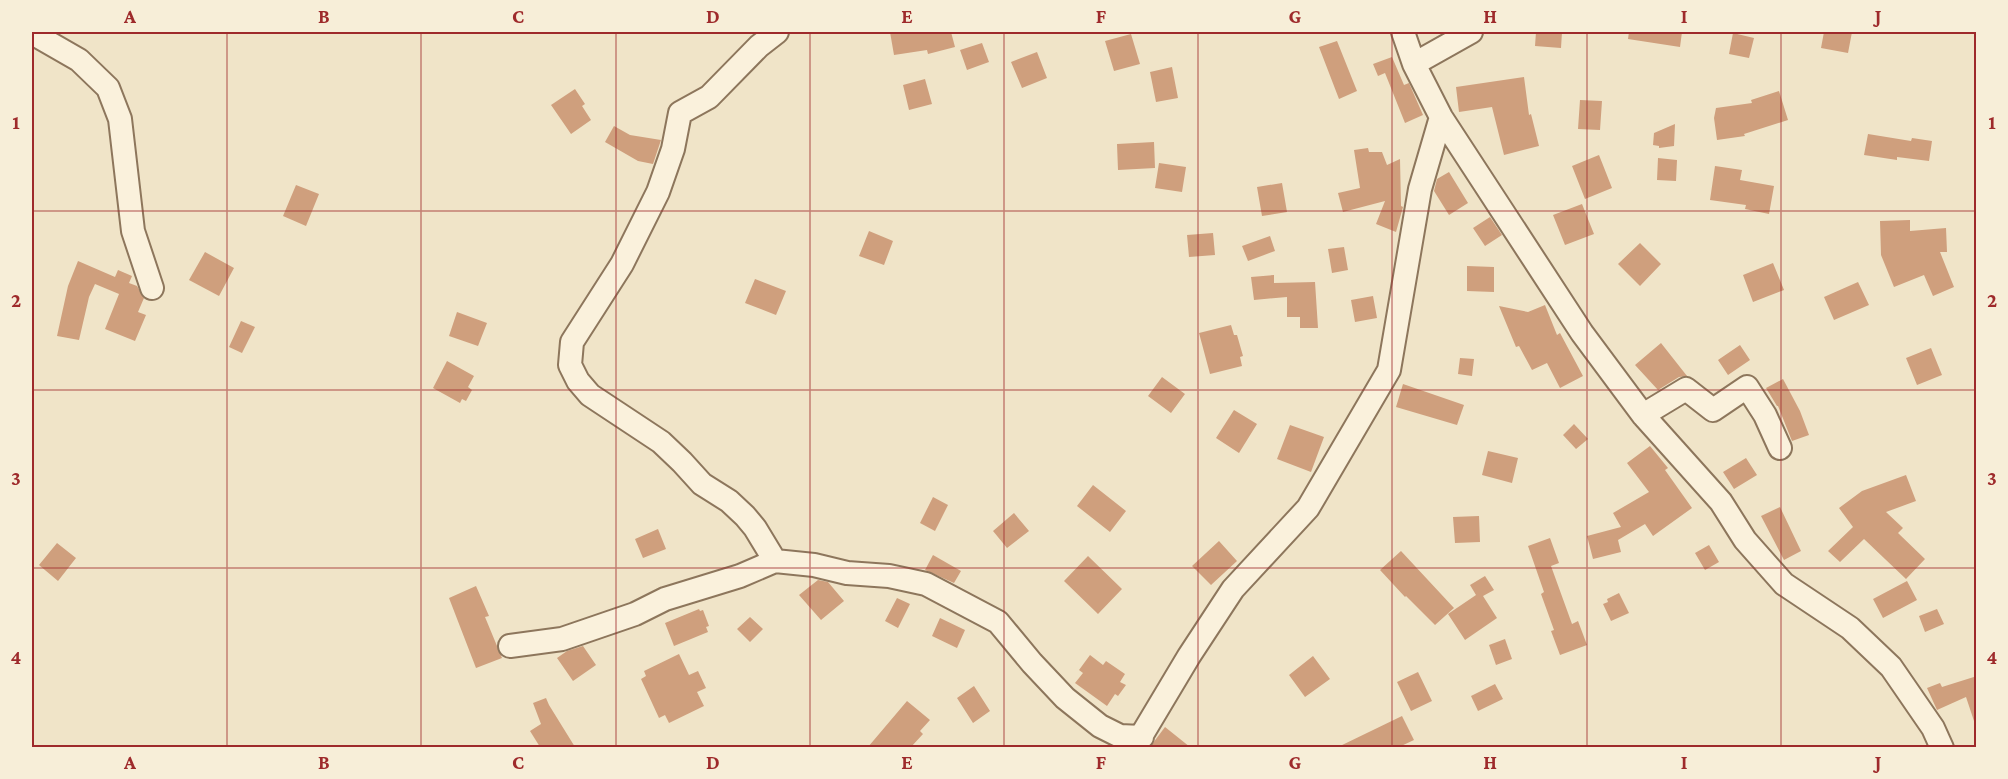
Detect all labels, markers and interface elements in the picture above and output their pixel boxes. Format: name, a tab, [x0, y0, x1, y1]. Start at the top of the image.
text: A	[123, 5, 137, 27]
text: B	[318, 5, 330, 27]
text: C	[512, 5, 524, 27]
text: D	[706, 5, 720, 27]
text: E	[901, 5, 913, 27]
text: F	[1096, 5, 1107, 27]
text: G	[1289, 5, 1302, 27]
text: H	[1483, 5, 1497, 27]
text: I	[1681, 5, 1688, 27]
text: J	[1873, 5, 1882, 27]
text: 1	[12, 111, 20, 133]
text: 1	[1988, 111, 1996, 133]
text: 2	[11, 289, 21, 311]
text: 2	[1987, 289, 1997, 311]
text: 3	[11, 467, 21, 489]
text: 3	[1987, 467, 1997, 489]
text: 4	[11, 646, 22, 668]
text: 4	[1987, 646, 1998, 668]
text: A	[123, 751, 137, 773]
text: B	[318, 751, 330, 773]
text: C	[512, 751, 524, 773]
text: D	[706, 751, 720, 773]
text: E	[901, 751, 913, 773]
text: F	[1096, 751, 1107, 773]
text: G	[1289, 751, 1302, 773]
text: H	[1483, 751, 1497, 773]
text: I	[1681, 751, 1688, 773]
text: J	[1873, 751, 1882, 773]

